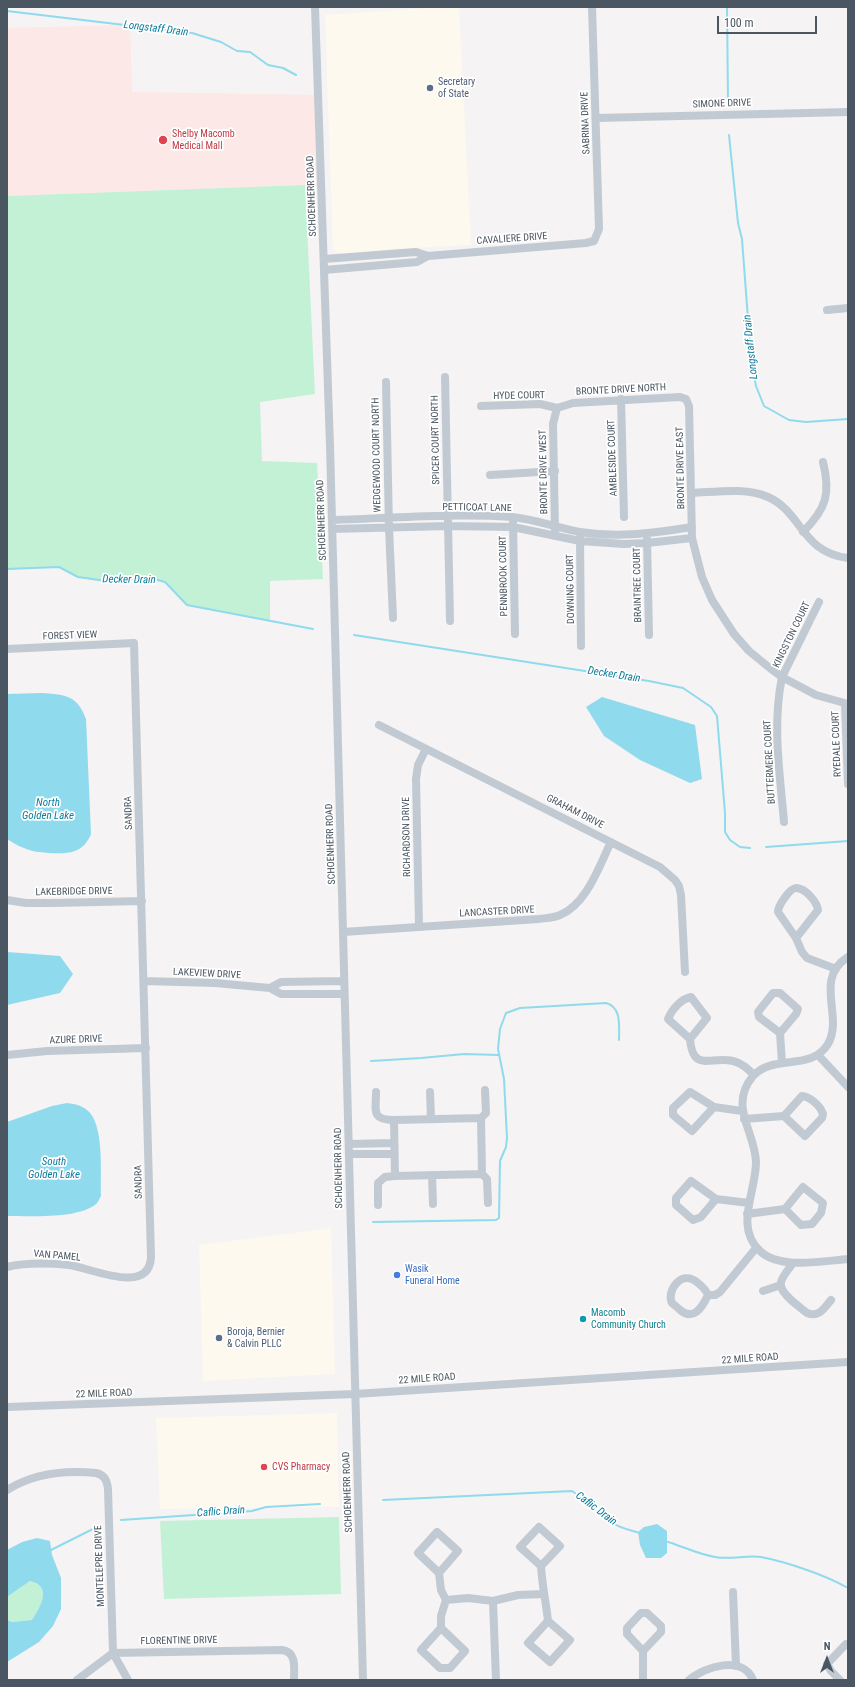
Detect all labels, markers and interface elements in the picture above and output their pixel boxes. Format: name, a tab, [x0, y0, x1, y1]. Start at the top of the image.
scale bar	[719, 8, 819, 34]
text: 100 m	[724, 16, 754, 30]
water label: Longstaff Drain	[123, 18, 189, 40]
place label: Secretary of State	[438, 76, 475, 100]
marker: Secretary of State	[425, 83, 435, 93]
street label: SABRINA DRIVE	[579, 91, 593, 155]
street label: SIMONE DRIVE	[692, 97, 752, 111]
place label: Shelby Macomb Medical Mall	[172, 128, 235, 152]
marker: Shelby Macomb Medical Mall	[157, 134, 169, 146]
street label: SCHOENHERR ROAD	[305, 155, 319, 237]
street label: CAVALIERE DRIVE	[476, 231, 548, 247]
water label: Longstaff Drain	[741, 314, 761, 380]
street label: BRONTE DRIVE NORTH	[576, 382, 666, 398]
street label: HYDE COURT	[493, 390, 545, 402]
street label: SPICER COURT NORTH	[429, 395, 443, 485]
street label: WEDGEWOOD COURT NORTH	[370, 397, 384, 513]
street label: AMBLESIDE COURT	[606, 420, 620, 496]
street label: BRONTE DRIVE EAST	[674, 426, 688, 510]
street label: BRONTE DRIVE WEST	[537, 430, 551, 514]
street label: SCHOENHERR ROAD	[315, 479, 329, 561]
street label: PETTICOAT LANE	[442, 501, 512, 515]
street label: PENNBROOK COURT	[497, 535, 511, 617]
street label: BRAINTREE COURT	[631, 547, 645, 623]
street label: DOWNING COURT	[564, 554, 578, 624]
water label: Decker Drain	[102, 573, 156, 587]
street label: KINGSTON COURT	[771, 600, 813, 670]
street label: FOREST VIEW	[43, 629, 97, 643]
water label: Decker Drain	[587, 664, 641, 686]
street label: RYEDALE COURT	[830, 711, 844, 777]
street label: BUTTERMERE COURT	[762, 720, 778, 804]
street label: GRAHAM DRIVE	[544, 792, 606, 832]
water label: North Golden Lake	[22, 796, 74, 822]
street label: SANDRA	[122, 796, 136, 830]
street label: RICHARDSON DRIVE	[400, 797, 414, 877]
street label: SCHOENHERR ROAD	[324, 803, 338, 885]
street label: LAKEBRIDGE DRIVE	[35, 885, 113, 899]
street label: LANCASTER DRIVE	[459, 904, 535, 920]
street label: LAKEVIEW DRIVE	[173, 966, 241, 982]
street label: AZURE DRIVE	[49, 1033, 103, 1047]
street label: SCHOENHERR ROAD	[332, 1127, 346, 1209]
water label: South Golden Lake	[28, 1155, 80, 1181]
street label: SANDRA	[133, 1165, 145, 1199]
street label: VAN PAMEL	[33, 1248, 81, 1264]
place label: Wasik Funeral Home	[405, 1263, 460, 1286]
marker: Wasik Funeral Home	[392, 1270, 402, 1280]
place label: Macomb Community Church	[591, 1307, 666, 1330]
marker: Macomb Community Church	[578, 1314, 588, 1324]
place label: Boroja, Bernier & Calvin PLLC	[227, 1326, 285, 1350]
marker: Boroja, Bernier & Calvin PLLC	[214, 1333, 224, 1343]
street label: 22 MILE ROAD	[721, 1351, 779, 1367]
street label: 22 MILE ROAD	[398, 1371, 456, 1387]
street label: 22 MILE ROAD	[75, 1387, 133, 1401]
street label: SCHOENHERR ROAD	[341, 1451, 355, 1533]
place label: CVS Pharmacy	[272, 1461, 330, 1473]
marker: CVS Pharmacy	[259, 1462, 269, 1472]
water label: Caflic Drain	[573, 1489, 619, 1529]
water label: Caflic Drain	[196, 1504, 246, 1520]
street label: MONTELEPRE DRIVE	[93, 1525, 107, 1607]
street label: FLORENTINE DRIVE	[140, 1634, 218, 1648]
north arrow	[807, 1639, 847, 1679]
text: N	[824, 1640, 830, 1653]

